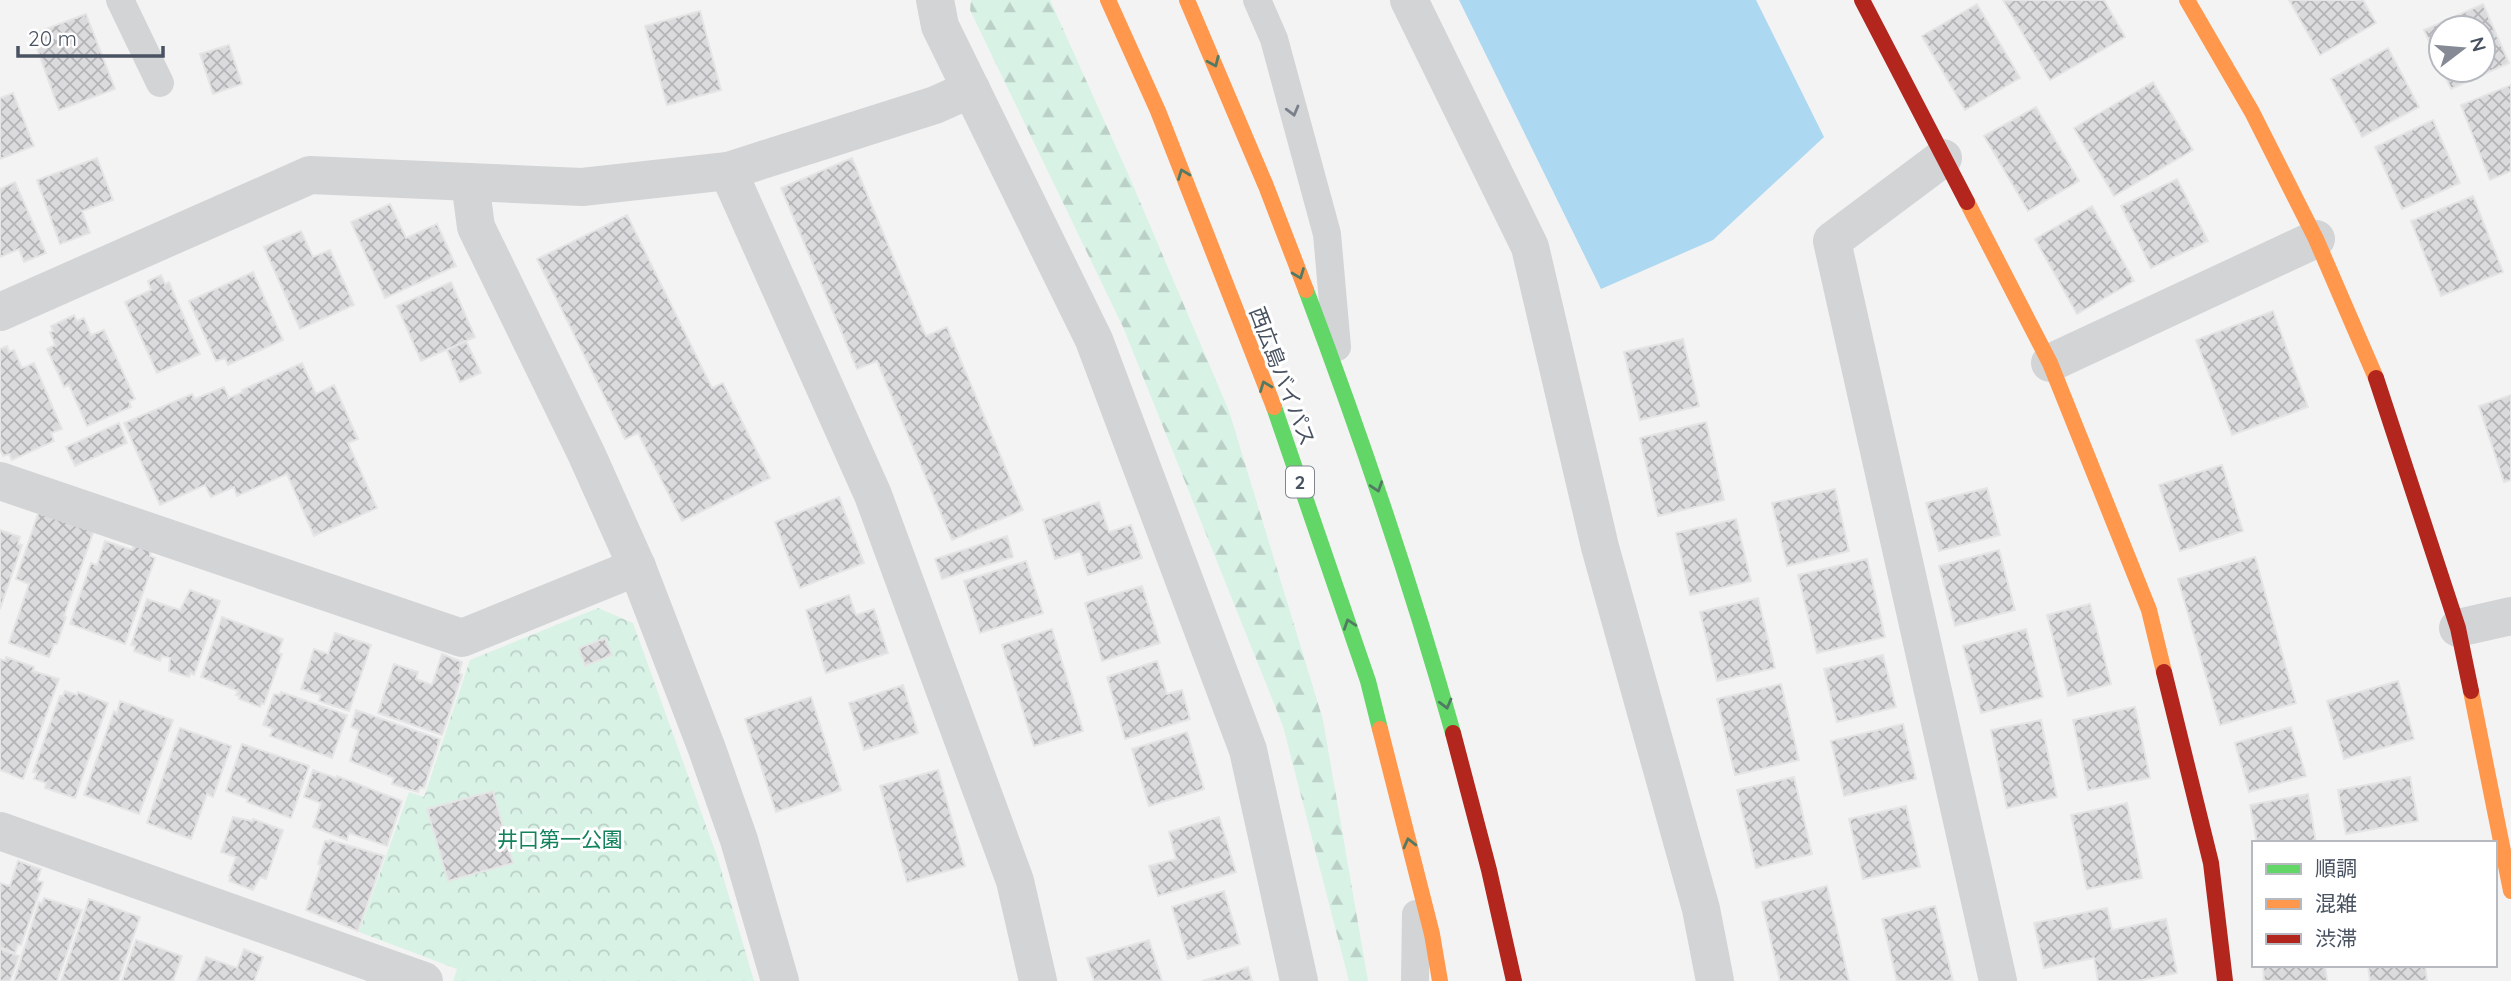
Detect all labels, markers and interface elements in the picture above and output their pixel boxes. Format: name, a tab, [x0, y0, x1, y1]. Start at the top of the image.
scale bar	[18, 14, 163, 58]
north arrow	[2427, 14, 2497, 84]
text: 20 m	[28, 25, 77, 51]
text: N	[2465, 34, 2492, 54]
one-way arrow	[1206, 55, 1220, 68]
one-way arrow	[1285, 105, 1300, 117]
one-way arrow	[1177, 169, 1191, 181]
one-way arrow	[1290, 267, 1304, 279]
street label: 西広島バイパス	[1245, 303, 1321, 449]
one-way arrow	[1260, 380, 1274, 392]
road number: 2	[1286, 467, 1314, 498]
one-way arrow	[1369, 481, 1384, 493]
one-way arrow	[1343, 618, 1357, 630]
one-way arrow	[1437, 698, 1452, 710]
park label: 井口第一公園	[497, 826, 623, 852]
one-way arrow	[1403, 837, 1417, 849]
legend	[2252, 841, 2497, 967]
text: 順調	[2315, 855, 2357, 881]
text: 混雑	[2315, 890, 2357, 916]
text: 渋滞	[2315, 925, 2357, 951]

